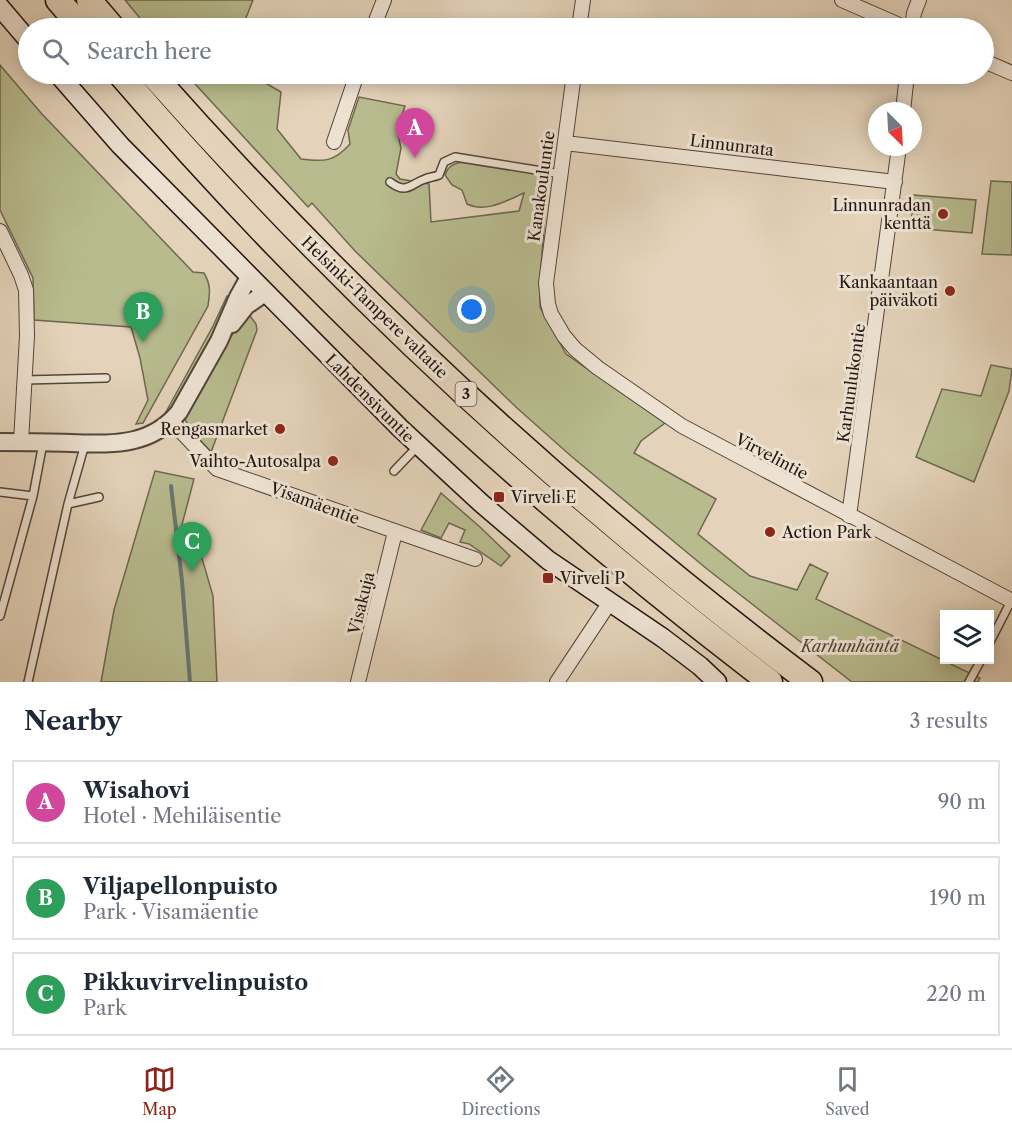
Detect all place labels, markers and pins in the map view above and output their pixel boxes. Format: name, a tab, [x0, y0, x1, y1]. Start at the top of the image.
pin: A	[396, 108, 434, 158]
place label: Linnunradan kenttä	[832, 195, 932, 233]
marker: Linnunradan kenttä	[936, 207, 950, 221]
place label: Kankaantaan päiväkoti	[839, 272, 938, 310]
marker: Kankaantaan päiväkoti	[943, 284, 957, 298]
pin: B	[124, 292, 162, 342]
place label: Rengasmarket	[160, 419, 268, 439]
marker: Rengasmarket	[273, 422, 287, 436]
place label: Vaihto-Autosalpa	[189, 451, 322, 471]
marker: Vaihto-Autosalpa	[326, 454, 340, 468]
place label: Virveli E	[510, 487, 576, 507]
marker: Virveli E	[492, 490, 506, 504]
pin: C	[172, 522, 212, 572]
place label: Action Park	[781, 522, 872, 542]
marker: Action Park	[763, 525, 777, 539]
place label: Virveli P	[559, 568, 625, 588]
marker: Virveli P	[541, 571, 555, 585]

